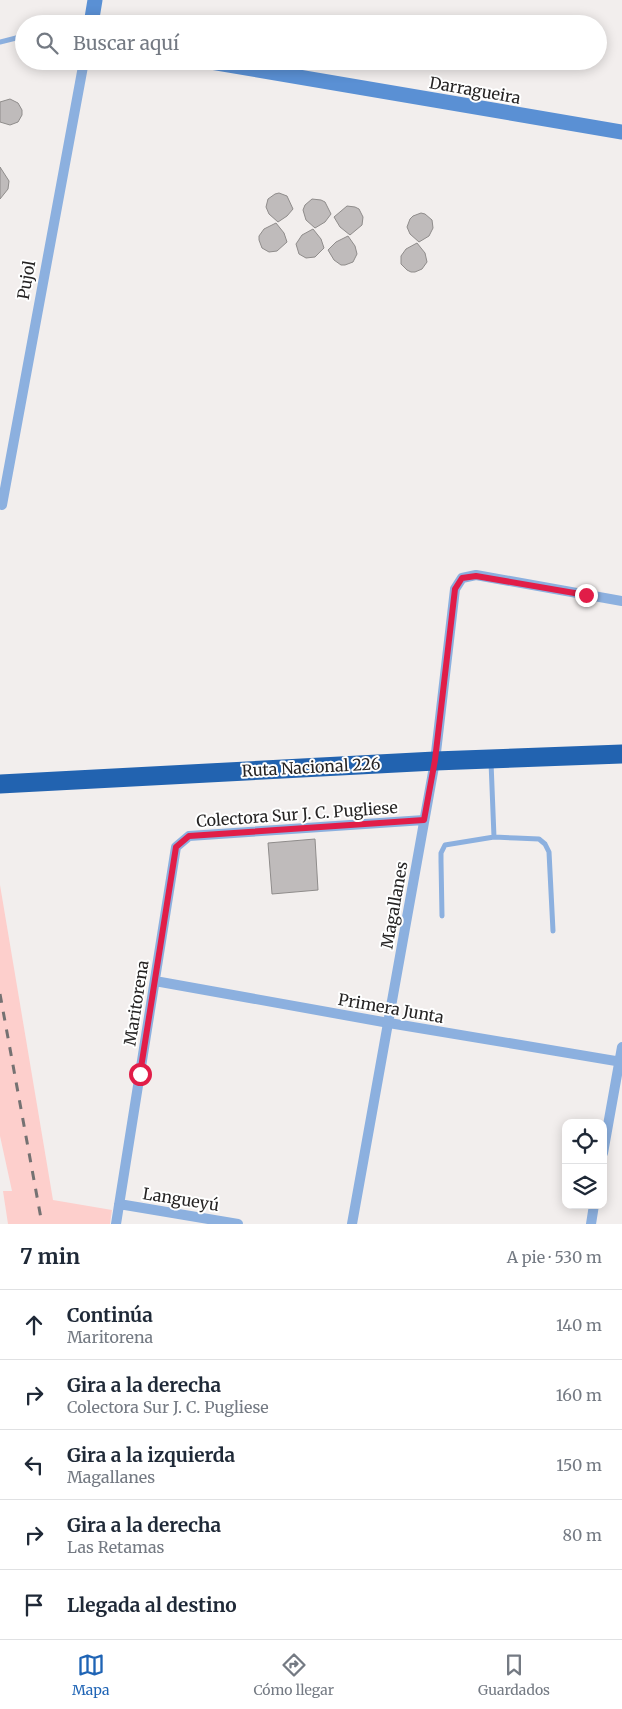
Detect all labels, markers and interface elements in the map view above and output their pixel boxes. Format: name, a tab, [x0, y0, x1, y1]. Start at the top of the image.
search box	[15, 15, 607, 70]
icon: search	[33, 29, 61, 57]
text: Buscar aquí	[73, 31, 179, 55]
street label: Darragueira	[428, 72, 523, 108]
street label: Pujol	[13, 259, 39, 301]
route end	[575, 584, 598, 607]
street label: Ruta Nacional 226	[241, 753, 381, 781]
street label: Colectora Sur J. C. Pugliese	[196, 797, 398, 831]
street label: Magallanes	[376, 860, 412, 950]
street label: Maritorena	[119, 958, 153, 1047]
street label: Primera Junta	[337, 989, 446, 1027]
route start	[129, 1063, 152, 1086]
map controls	[562, 1119, 607, 1209]
button: locate	[562, 1119, 607, 1164]
button: layers	[562, 1164, 607, 1209]
street label: Langueyú	[141, 1183, 221, 1215]
text: 7 min	[20, 1243, 80, 1270]
text: A pie · 530 m	[507, 1247, 602, 1267]
text: Continúa	[67, 1303, 153, 1327]
icon: ahead	[20, 1311, 48, 1339]
text: 140 m	[556, 1315, 602, 1335]
text: Maritorena	[67, 1327, 153, 1347]
text: Gira a la derecha	[67, 1373, 221, 1397]
icon: right	[20, 1381, 48, 1409]
text: 160 m	[556, 1385, 602, 1405]
text: Colectora Sur J. C. Pugliese	[67, 1397, 269, 1417]
text: Gira a la izquierda	[67, 1443, 235, 1467]
icon: left	[20, 1451, 48, 1479]
text: 150 m	[556, 1455, 602, 1475]
text: Magallanes	[67, 1467, 155, 1487]
text: Gira a la derecha	[67, 1513, 221, 1537]
icon: right	[20, 1521, 48, 1549]
text: 80 m	[563, 1525, 602, 1545]
text: Las Retamas	[67, 1537, 164, 1557]
icon: arrive	[20, 1591, 48, 1619]
text: Llegada al destino	[67, 1593, 237, 1617]
tab: Mapa	[72, 1651, 109, 1699]
tab: Cómo llegar	[253, 1651, 334, 1699]
tab: Guardados	[478, 1651, 550, 1699]

